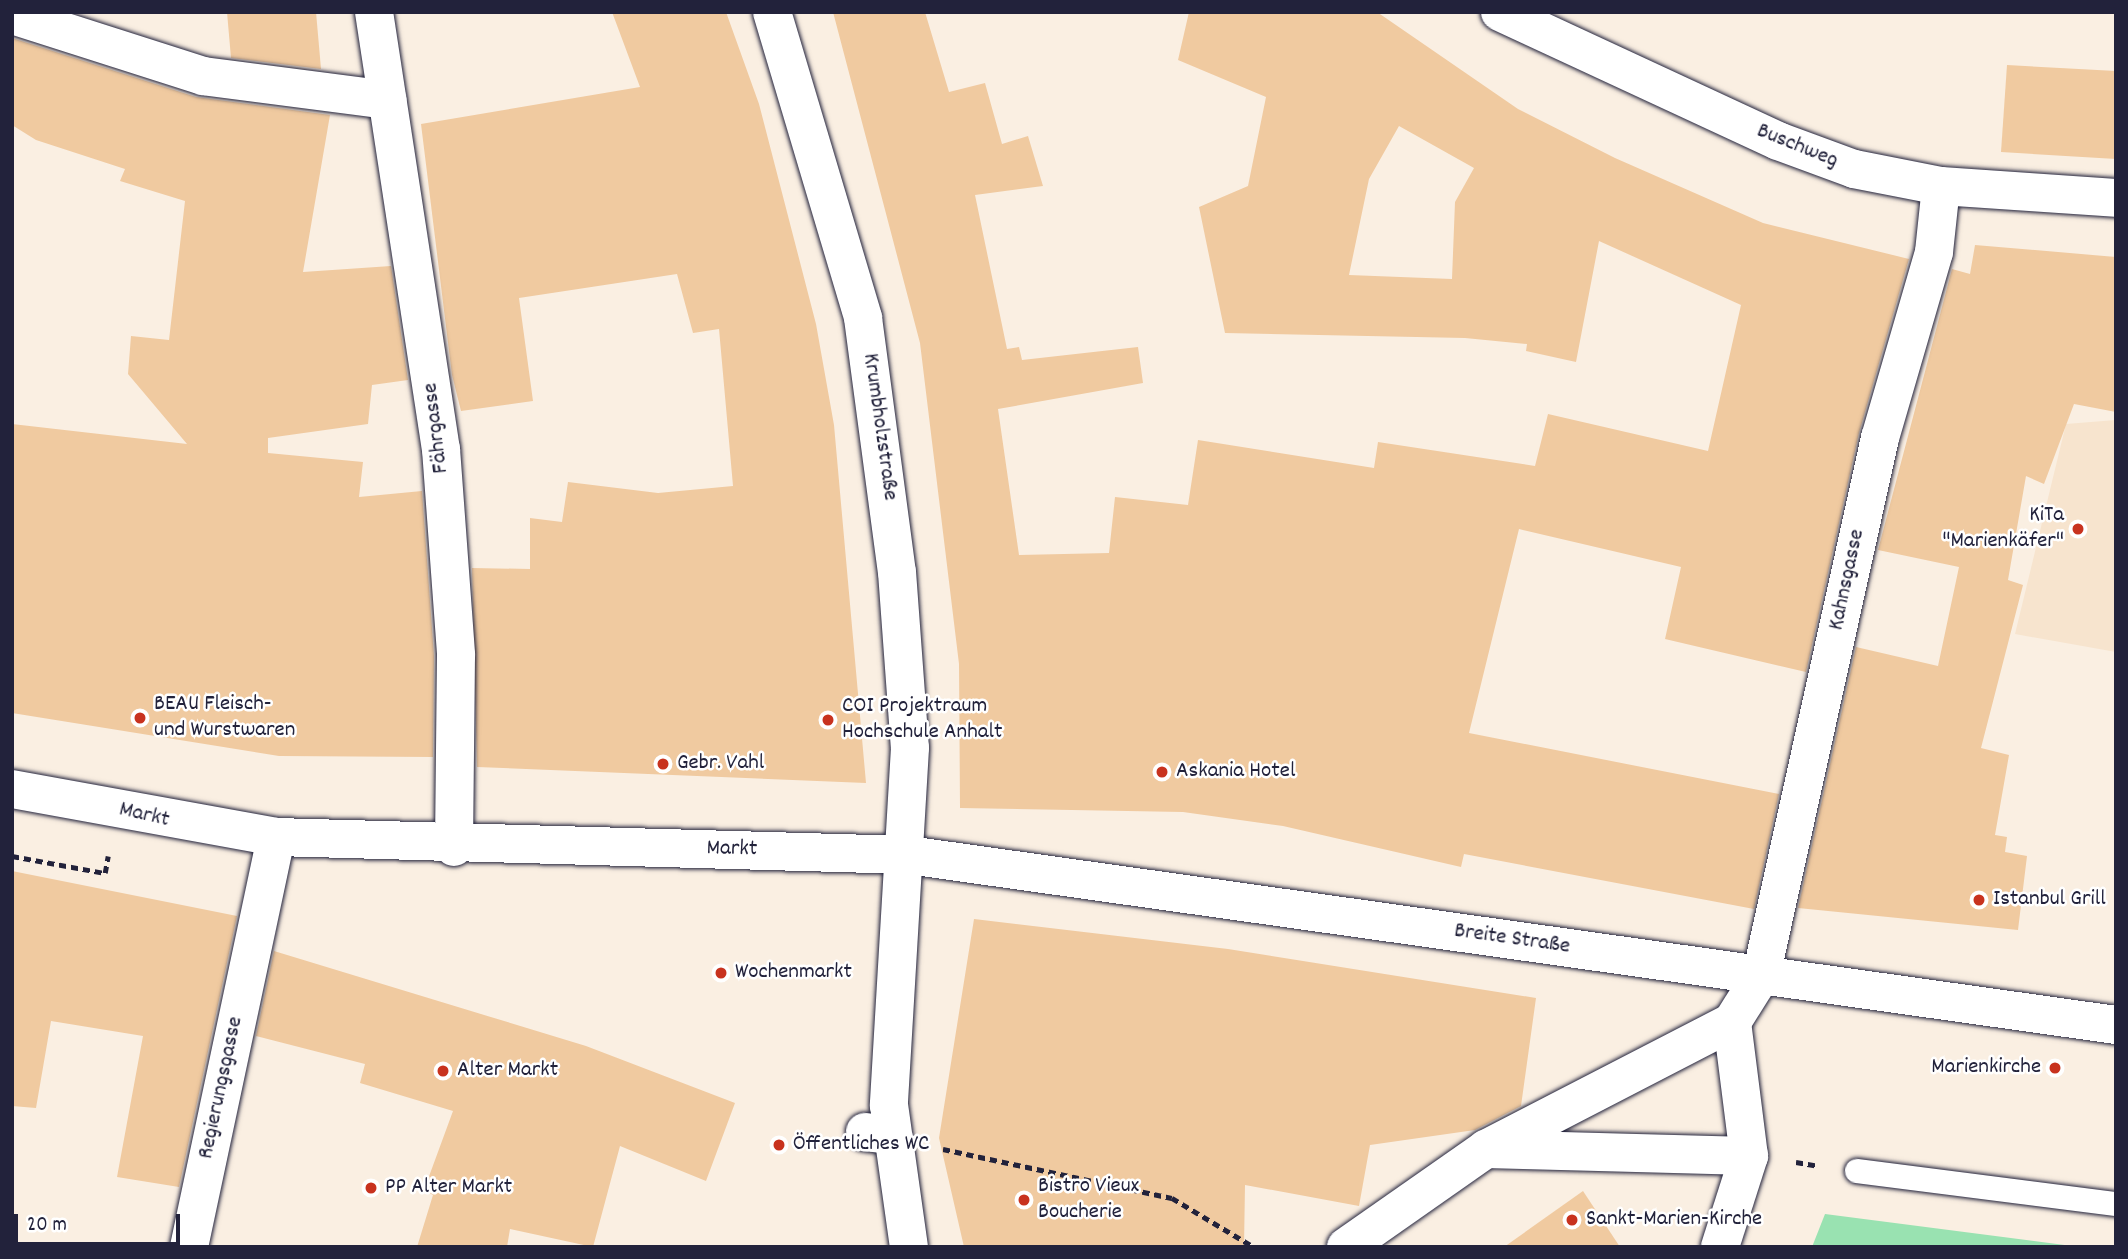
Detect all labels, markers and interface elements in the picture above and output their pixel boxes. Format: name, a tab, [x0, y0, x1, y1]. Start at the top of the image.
street label: Buschweg	[1752, 118, 1842, 176]
street label: Krumbholzstraße	[855, 352, 903, 502]
street label: Fährgasse	[418, 381, 456, 475]
place label: KiTa "Marienkäfer"	[1942, 502, 2064, 556]
marker: KiTa "Marienkäfer"	[2070, 521, 2086, 537]
street label: Kahnsgasse	[1824, 527, 1872, 633]
place label: BEAU Fleisch- und Wurstwaren	[154, 691, 295, 745]
place label: COI Projektraum Hochschule Anhalt	[842, 693, 1002, 747]
marker: BEAU Fleisch- und Wurstwaren	[132, 710, 148, 726]
marker: COI Projektraum Hochschule Anhalt	[820, 712, 836, 728]
place label: Gebr. Vahl	[677, 750, 764, 778]
marker: Gebr. Vahl	[655, 756, 671, 772]
place label: Askania Hotel	[1176, 758, 1295, 786]
marker: Askania Hotel	[1154, 764, 1170, 780]
street label: Markt	[116, 797, 172, 835]
street label: Markt	[706, 836, 758, 864]
place label: Istanbul Grill	[1993, 886, 2106, 914]
marker: Istanbul Grill	[1971, 892, 1987, 908]
street label: Breite Straße	[1452, 918, 1572, 962]
place label: Wochenmarkt	[735, 959, 852, 987]
marker: Wochenmarkt	[713, 965, 729, 981]
street label: Regierungsgasse	[193, 1014, 251, 1162]
place label: Marienkirche	[1931, 1054, 2041, 1082]
place label: Alter Markt	[457, 1057, 558, 1085]
marker: Marienkirche	[2047, 1060, 2063, 1076]
marker: Alter Markt	[435, 1063, 451, 1079]
place label: Öffentliches WC	[793, 1131, 929, 1159]
marker: Öffentliches WC	[771, 1137, 787, 1153]
place label: Bistro Vieux Boucherie	[1038, 1173, 1139, 1227]
place label: PP Alter Markt	[385, 1174, 512, 1202]
marker: PP Alter Markt	[363, 1180, 379, 1196]
marker: Bistro Vieux Boucherie	[1016, 1192, 1032, 1208]
scale bar	[18, 1200, 184, 1244]
place label: Sankt-Marien-Kirche	[1586, 1206, 1762, 1234]
text: 20 m	[27, 1211, 67, 1241]
marker: Sankt-Marien-Kirche	[1564, 1212, 1580, 1228]

